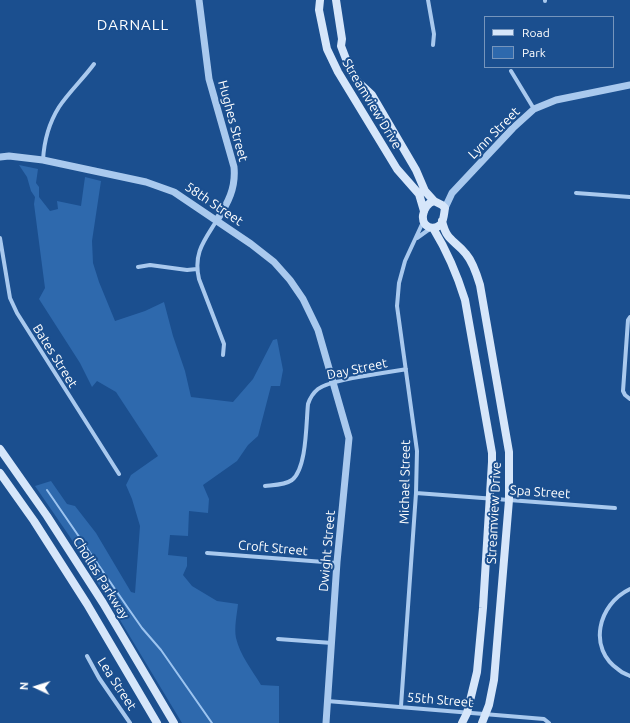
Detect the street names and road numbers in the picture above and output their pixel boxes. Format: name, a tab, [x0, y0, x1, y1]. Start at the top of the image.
street label: Streamview Drive	[339, 56, 405, 152]
street label: Hughes Street	[215, 79, 251, 163]
street label: Lynn Street	[465, 104, 523, 162]
street label: 58th Street	[182, 179, 246, 229]
street label: Bates Street	[29, 321, 81, 391]
street label: Day Street	[325, 355, 389, 383]
street label: Michael Street	[396, 440, 414, 524]
street label: Streamview Drive	[484, 461, 504, 565]
street label: Spa Street	[509, 482, 571, 502]
street label: Dwight Street	[316, 510, 338, 592]
street label: Chollas Parkway	[69, 534, 133, 622]
street label: Croft Street	[238, 537, 308, 559]
street label: Lea Street	[94, 655, 140, 713]
street label: 55th Street	[406, 689, 474, 711]

